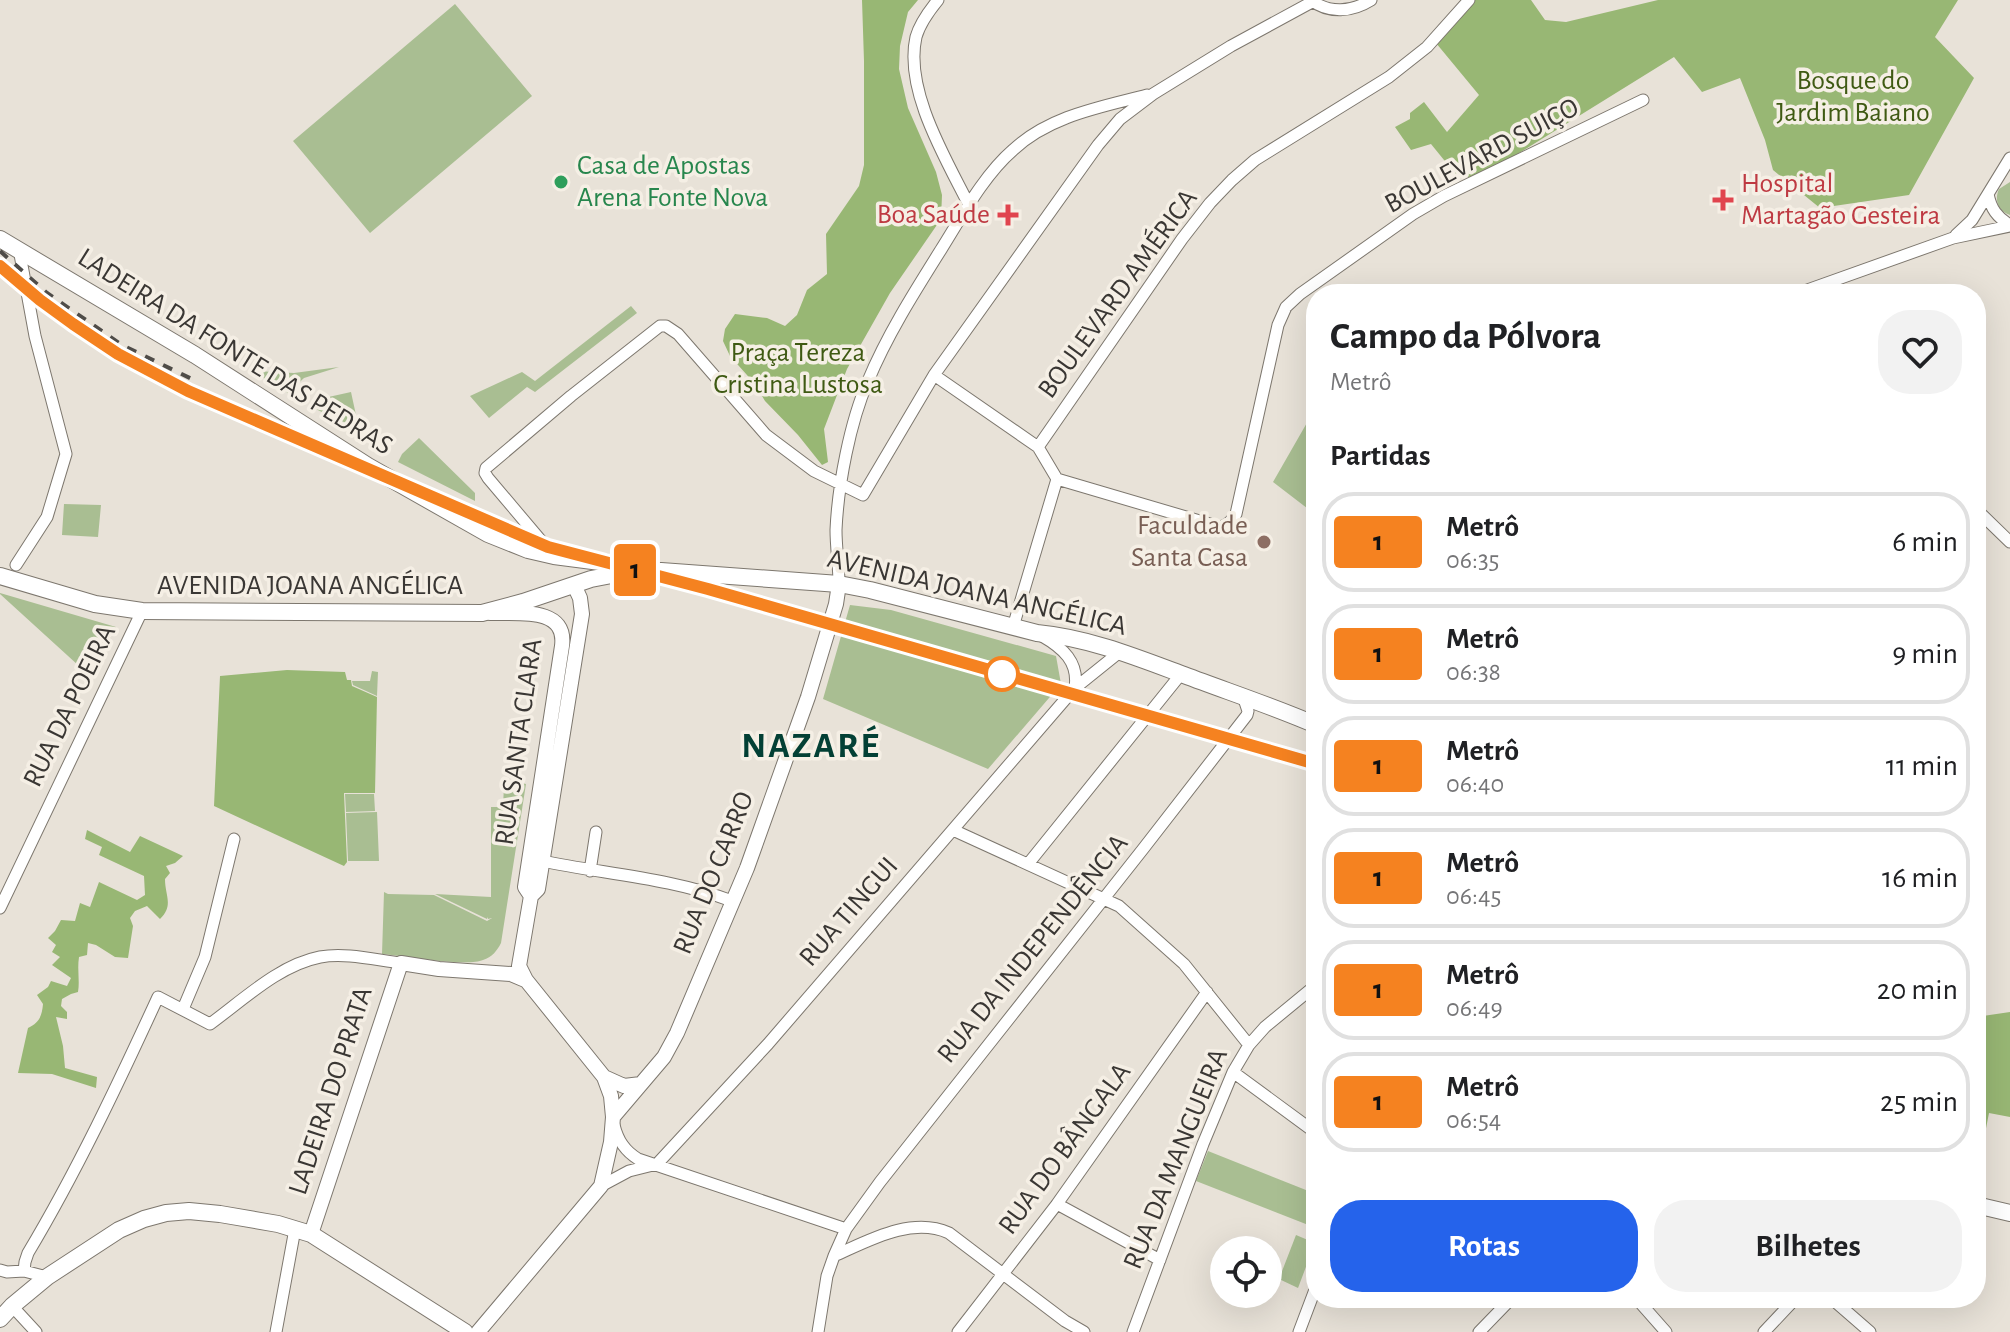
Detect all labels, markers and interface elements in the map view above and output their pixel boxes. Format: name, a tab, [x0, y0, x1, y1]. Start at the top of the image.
park label: Bosque do Jardim Baiano	[1776, 67, 1930, 127]
street label: BOULEVARD SUIÇO	[1380, 93, 1584, 219]
place label: Casa de Apostas Arena Fonte Nova	[577, 152, 768, 212]
place label: Hospital Martagão Gesteira	[1741, 170, 1940, 230]
marker: Casa de Apostas Arena Fonte Nova	[552, 173, 570, 191]
street label: BOULEVARD AMÉRICA	[1031, 183, 1203, 403]
marker: Hospital Martagão Gesteira	[1712, 189, 1734, 211]
place label: Boa Saúde	[877, 201, 990, 229]
marker: Boa Saúde	[997, 204, 1019, 226]
street label: LADEIRA DA FONTE DAS PEDRAS	[73, 243, 397, 461]
button: heart	[1878, 310, 1962, 394]
text: Campo da Pólvora	[1330, 318, 1601, 356]
park label: Praça Tereza Cristina Lustosa	[713, 339, 883, 399]
text: Metrô	[1330, 369, 1391, 395]
text: Partidas	[1330, 441, 1430, 471]
place label: Faculdade Santa Casa	[1131, 512, 1248, 572]
text: Metrô	[1446, 512, 1519, 542]
text: 6 min	[1892, 527, 1958, 557]
text: 1	[1373, 528, 1383, 556]
marker: Faculdade Santa Casa	[1255, 533, 1273, 551]
street label: AVENIDA JOANA ANGÉLICA	[825, 542, 1130, 641]
line badge: 1	[609, 544, 661, 596]
text: 06:35	[1446, 547, 1499, 573]
text: 1	[630, 556, 640, 584]
street label: AVENIDA JOANA ANGÉLICA	[157, 569, 463, 600]
street label: RUA DA POEIRA	[19, 621, 121, 791]
text: Metrô	[1446, 624, 1519, 654]
street label: RUA SANTA CLARA	[491, 637, 547, 847]
text: 9 min	[1892, 639, 1958, 669]
text: 1	[1373, 640, 1383, 668]
unlabelled marker	[985, 657, 1019, 691]
text: 06:38	[1446, 659, 1501, 685]
district label: NAZARÉ	[741, 725, 881, 764]
text: Metrô	[1446, 736, 1519, 766]
text: 11 min	[1886, 751, 1958, 781]
text: 1	[1373, 752, 1383, 780]
text: 06:40	[1446, 771, 1504, 797]
street label: RUA DO CARRO	[669, 788, 759, 958]
street label: RUA DA INDEPENDÊNCIA	[931, 828, 1134, 1069]
text: Metrô	[1446, 848, 1519, 878]
street label: RUA TINGUI	[794, 852, 904, 972]
text: 16 min	[1882, 863, 1958, 893]
text: 1	[1373, 864, 1383, 892]
text: 06:45	[1446, 883, 1501, 909]
text: Metrô	[1446, 960, 1519, 990]
text: 20 min	[1877, 975, 1958, 1005]
text: 1	[1373, 976, 1383, 1004]
street label: LADEIRA DO PRATA	[284, 984, 378, 1198]
text: 06:49	[1446, 995, 1503, 1021]
street label: RUA DA MANGUEIRA	[1119, 1045, 1233, 1273]
street label: RUA DO BÂNGALA	[992, 1057, 1136, 1240]
text: Metrô	[1446, 1072, 1519, 1102]
text: 25 min	[1880, 1087, 1958, 1117]
text: 1	[1373, 1088, 1383, 1116]
text: 06:54	[1446, 1107, 1501, 1133]
button: Rotas	[1330, 1200, 1638, 1292]
button: Bilhetes	[1654, 1200, 1962, 1292]
map controls	[1210, 1236, 1282, 1308]
button: locate	[1210, 1236, 1282, 1308]

